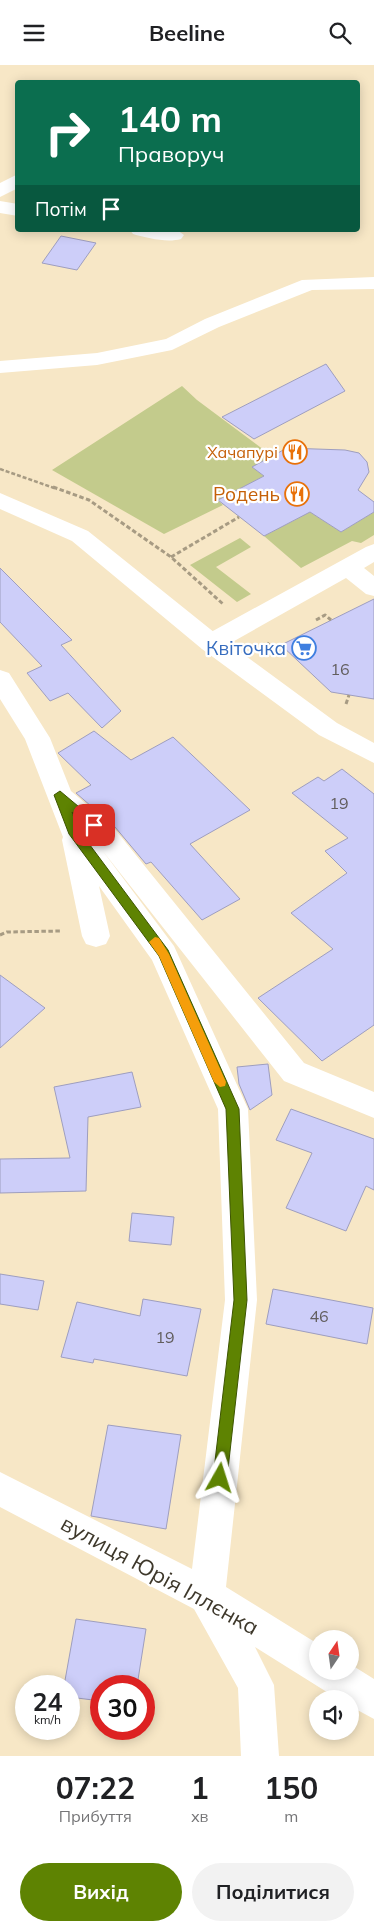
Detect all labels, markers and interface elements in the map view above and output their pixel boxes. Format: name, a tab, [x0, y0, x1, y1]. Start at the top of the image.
icon: menu	[20, 19, 48, 47]
text: Beeline	[149, 19, 225, 47]
icon: search	[326, 19, 354, 47]
text: 140 m	[118, 97, 222, 141]
icon: right	[35, 100, 100, 165]
text: Праворуч	[118, 140, 224, 168]
icon: arrive	[97, 195, 125, 223]
text: Потім	[35, 197, 87, 221]
restaurant icon: Хачапурі	[282, 439, 308, 465]
place label: Хачапурі	[207, 442, 278, 462]
restaurant icon: Родень	[284, 481, 310, 507]
place label: Родень	[213, 482, 280, 506]
supermarket icon: Квіточка	[291, 635, 317, 661]
place label: Квіточка	[206, 636, 286, 660]
house number: 16	[330, 659, 350, 679]
house number: 19	[329, 793, 349, 813]
pin	[73, 804, 115, 846]
icon: arrive	[80, 811, 108, 839]
house number: 46	[309, 1306, 329, 1326]
house number: 19	[155, 1327, 175, 1347]
position arrow	[193, 1451, 245, 1503]
street label: вулиця Юрія Іллєнка	[56, 1509, 264, 1641]
north arrow	[309, 1630, 359, 1680]
map controls	[309, 1630, 359, 1740]
speed limit sign: 30	[90, 1675, 155, 1740]
text: 24	[32, 1686, 63, 1717]
button: sound	[309, 1690, 359, 1740]
text: km/h	[34, 1712, 61, 1727]
text: 07:22	[56, 1769, 135, 1807]
text: 1	[191, 1769, 209, 1807]
text: 150	[264, 1769, 318, 1807]
text: Прибуття	[59, 1806, 132, 1826]
text: хв	[191, 1806, 209, 1826]
text: m	[284, 1806, 298, 1826]
button: Вихід	[20, 1863, 182, 1921]
button: Поділитися	[192, 1863, 354, 1921]

